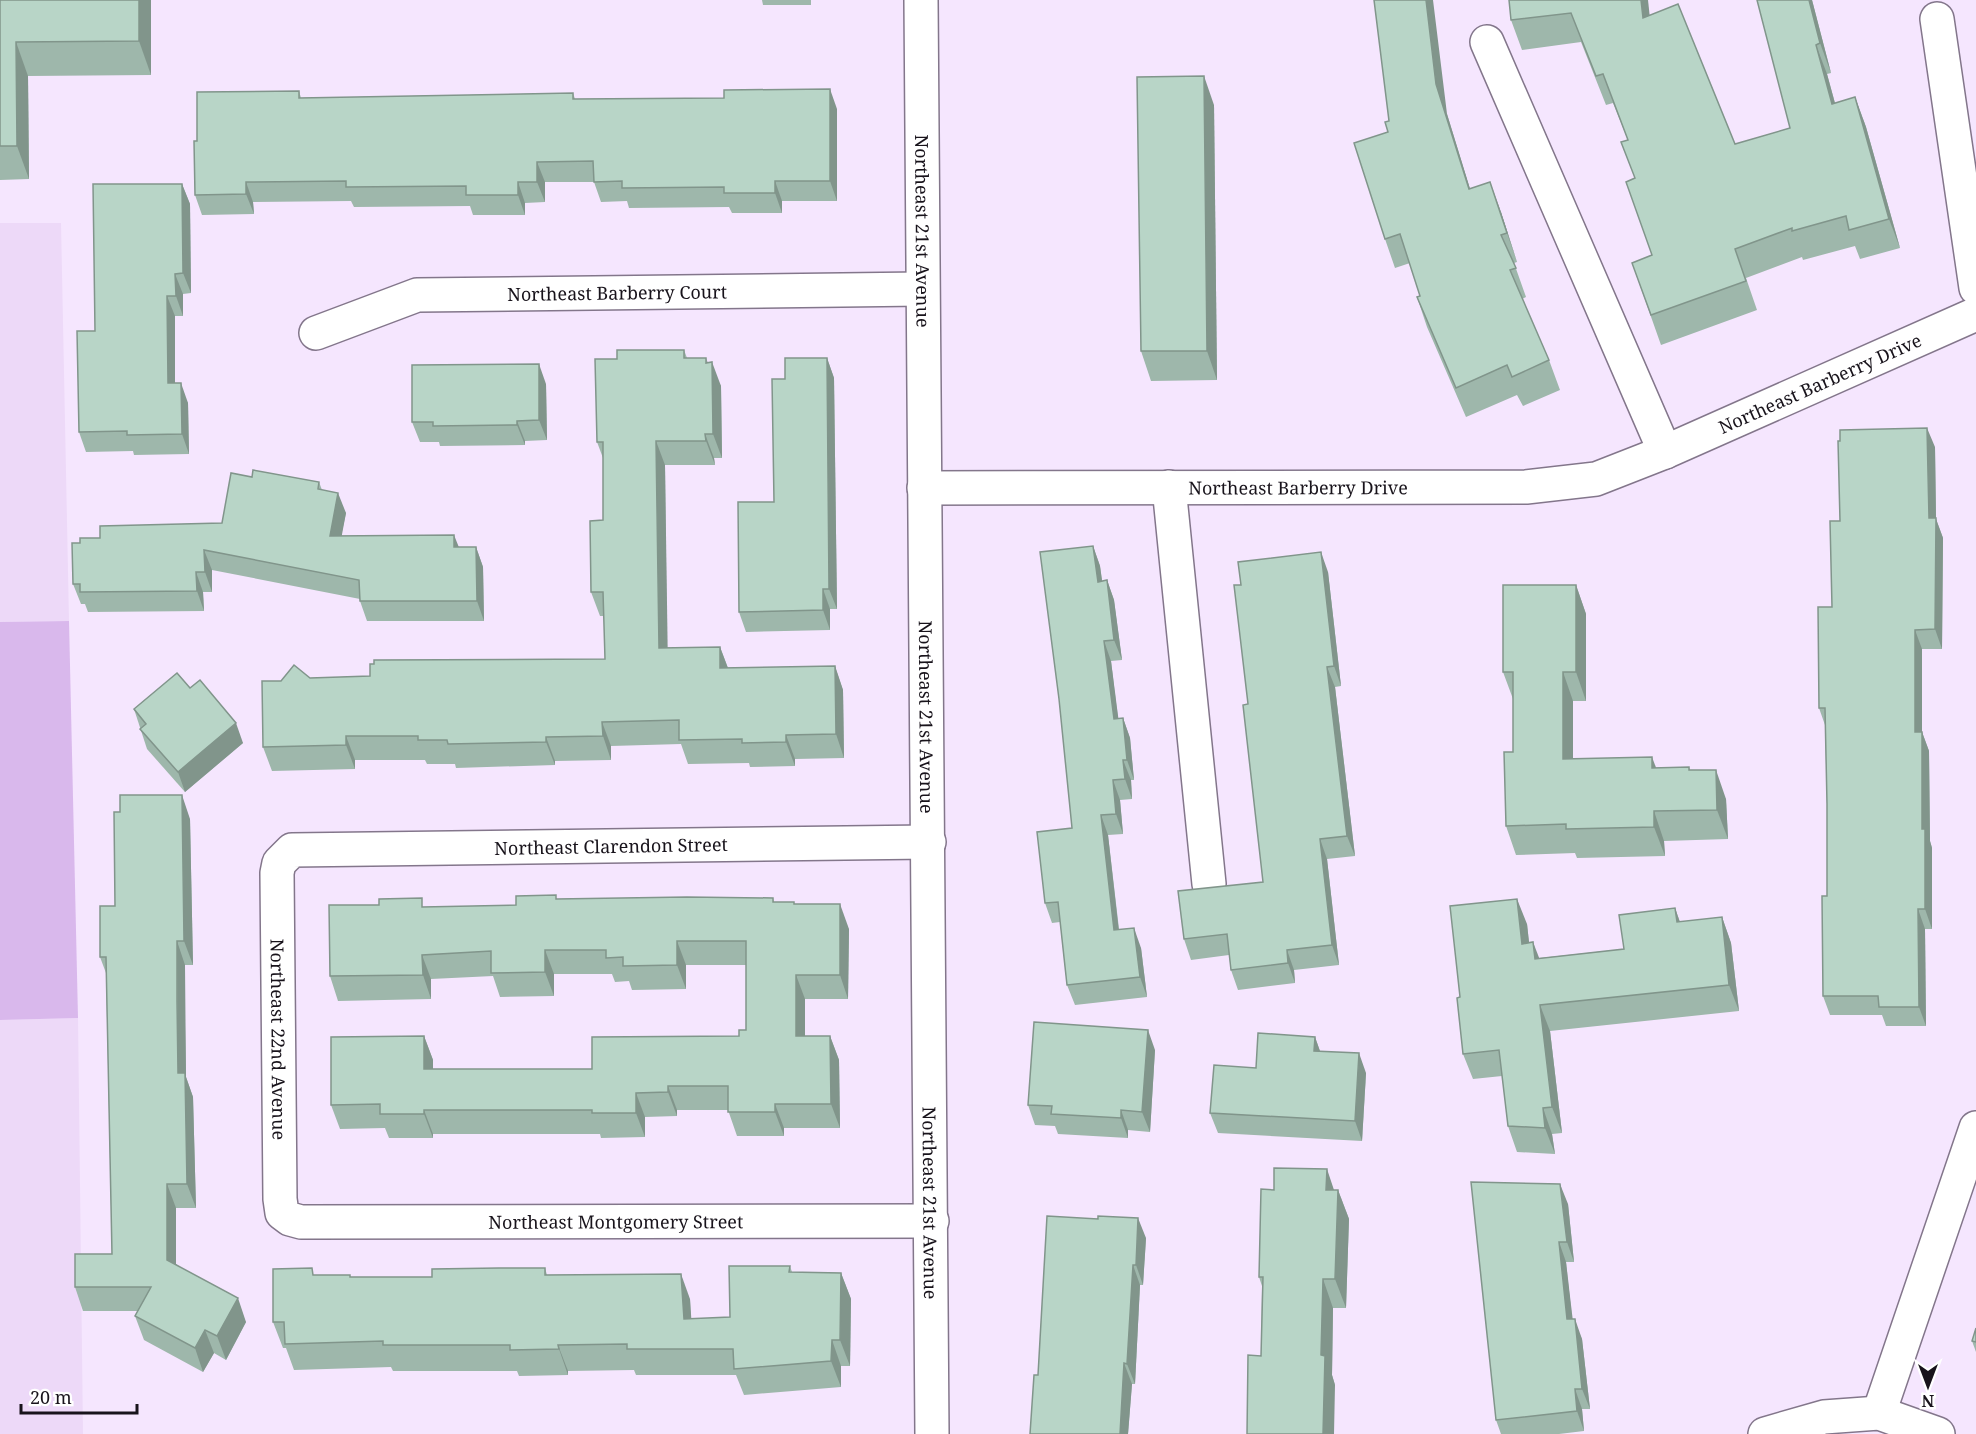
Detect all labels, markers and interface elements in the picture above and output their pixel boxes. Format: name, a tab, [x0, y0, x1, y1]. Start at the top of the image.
street label: Northeast 21st Avenue	[910, 134, 936, 328]
street label: Northeast Barberry Court	[507, 279, 727, 306]
street label: Northeast Barberry Drive	[1715, 328, 1925, 439]
street label: Northeast Barberry Drive	[1188, 475, 1408, 500]
street label: Northeast 21st Avenue	[914, 620, 939, 814]
street label: Northeast Clarendon Street	[494, 832, 728, 860]
street label: Northeast 22nd Avenue	[266, 939, 291, 1140]
street label: Northeast 21st Avenue	[917, 1106, 943, 1300]
street label: Northeast Montgomery Street	[488, 1209, 743, 1234]
north arrow	[1898, 1356, 1958, 1416]
scale bar	[21, 1377, 136, 1415]
text: 20 m	[30, 1385, 72, 1409]
text: N	[1921, 1390, 1934, 1412]

